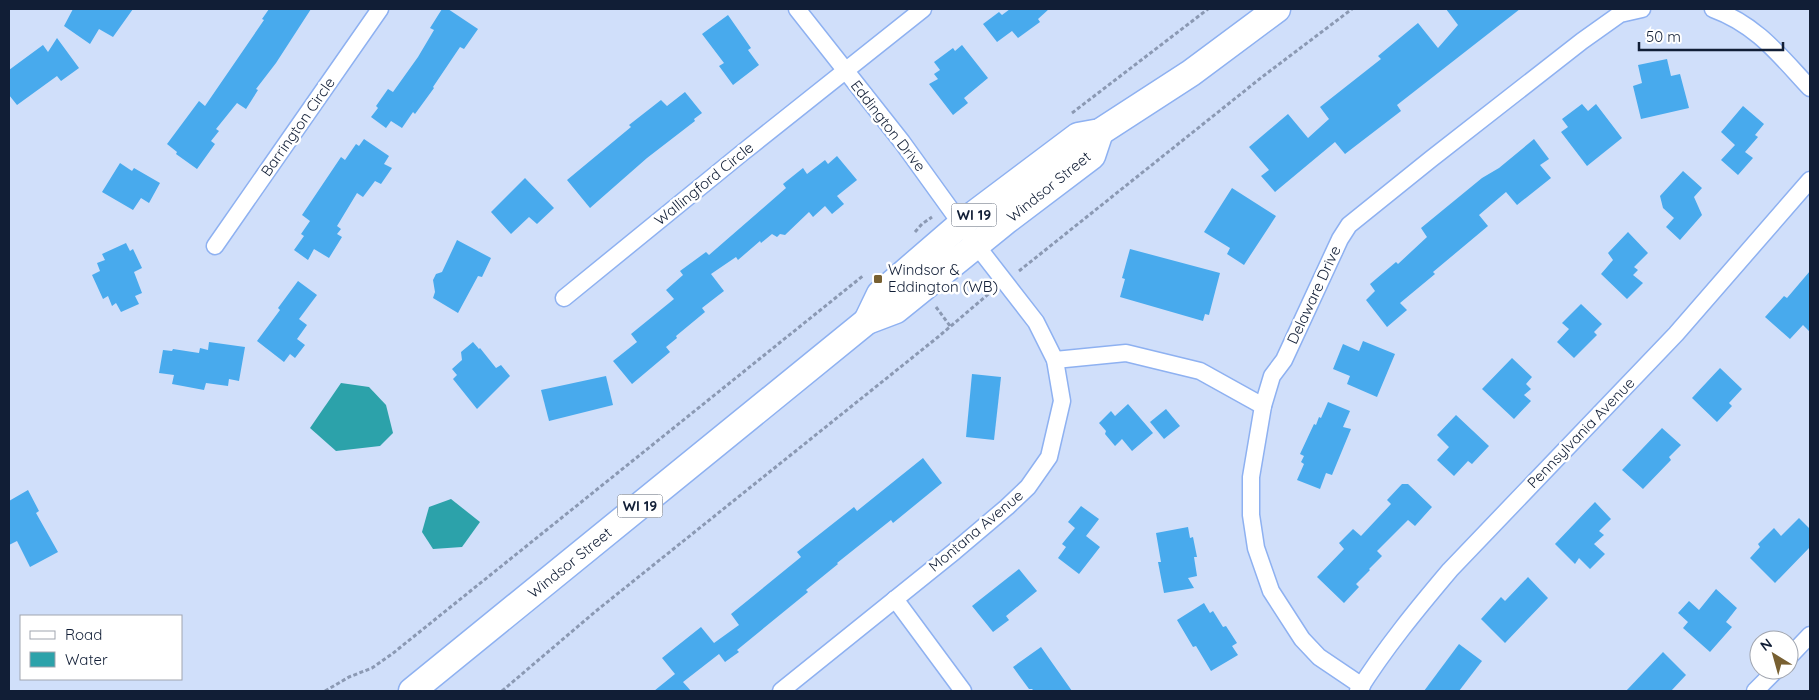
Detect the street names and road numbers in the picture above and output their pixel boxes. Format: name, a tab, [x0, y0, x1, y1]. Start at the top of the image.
street label: Barrington Circle	[256, 74, 339, 180]
street label: Eddington Drive	[847, 76, 930, 175]
street label: Wallingford Circle	[650, 138, 757, 229]
street label: Windsor Street	[1003, 147, 1094, 226]
road number: WI 19	[952, 204, 996, 226]
street label: Delaware Drive	[1282, 243, 1345, 347]
street label: Pennsylvania Avenue	[1523, 373, 1638, 492]
street label: Montana Avenue	[925, 486, 1027, 576]
road number: WI 19	[618, 494, 662, 518]
street label: Windsor Street	[524, 523, 615, 602]

